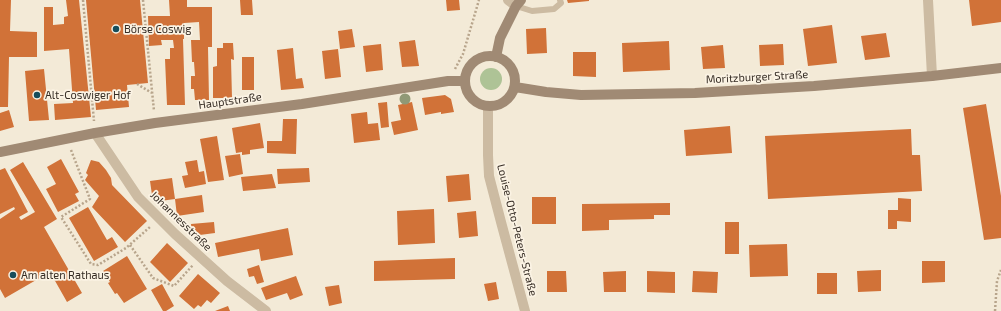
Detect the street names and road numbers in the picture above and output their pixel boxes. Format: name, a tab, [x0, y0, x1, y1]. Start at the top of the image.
street label: Moritzburger Straße	[705, 68, 809, 86]
street label: Hauptstraße	[198, 90, 262, 112]
street label: Louise-Otto-Peters-Straße	[494, 163, 540, 297]
street label: Johannesstraße	[148, 188, 214, 254]

